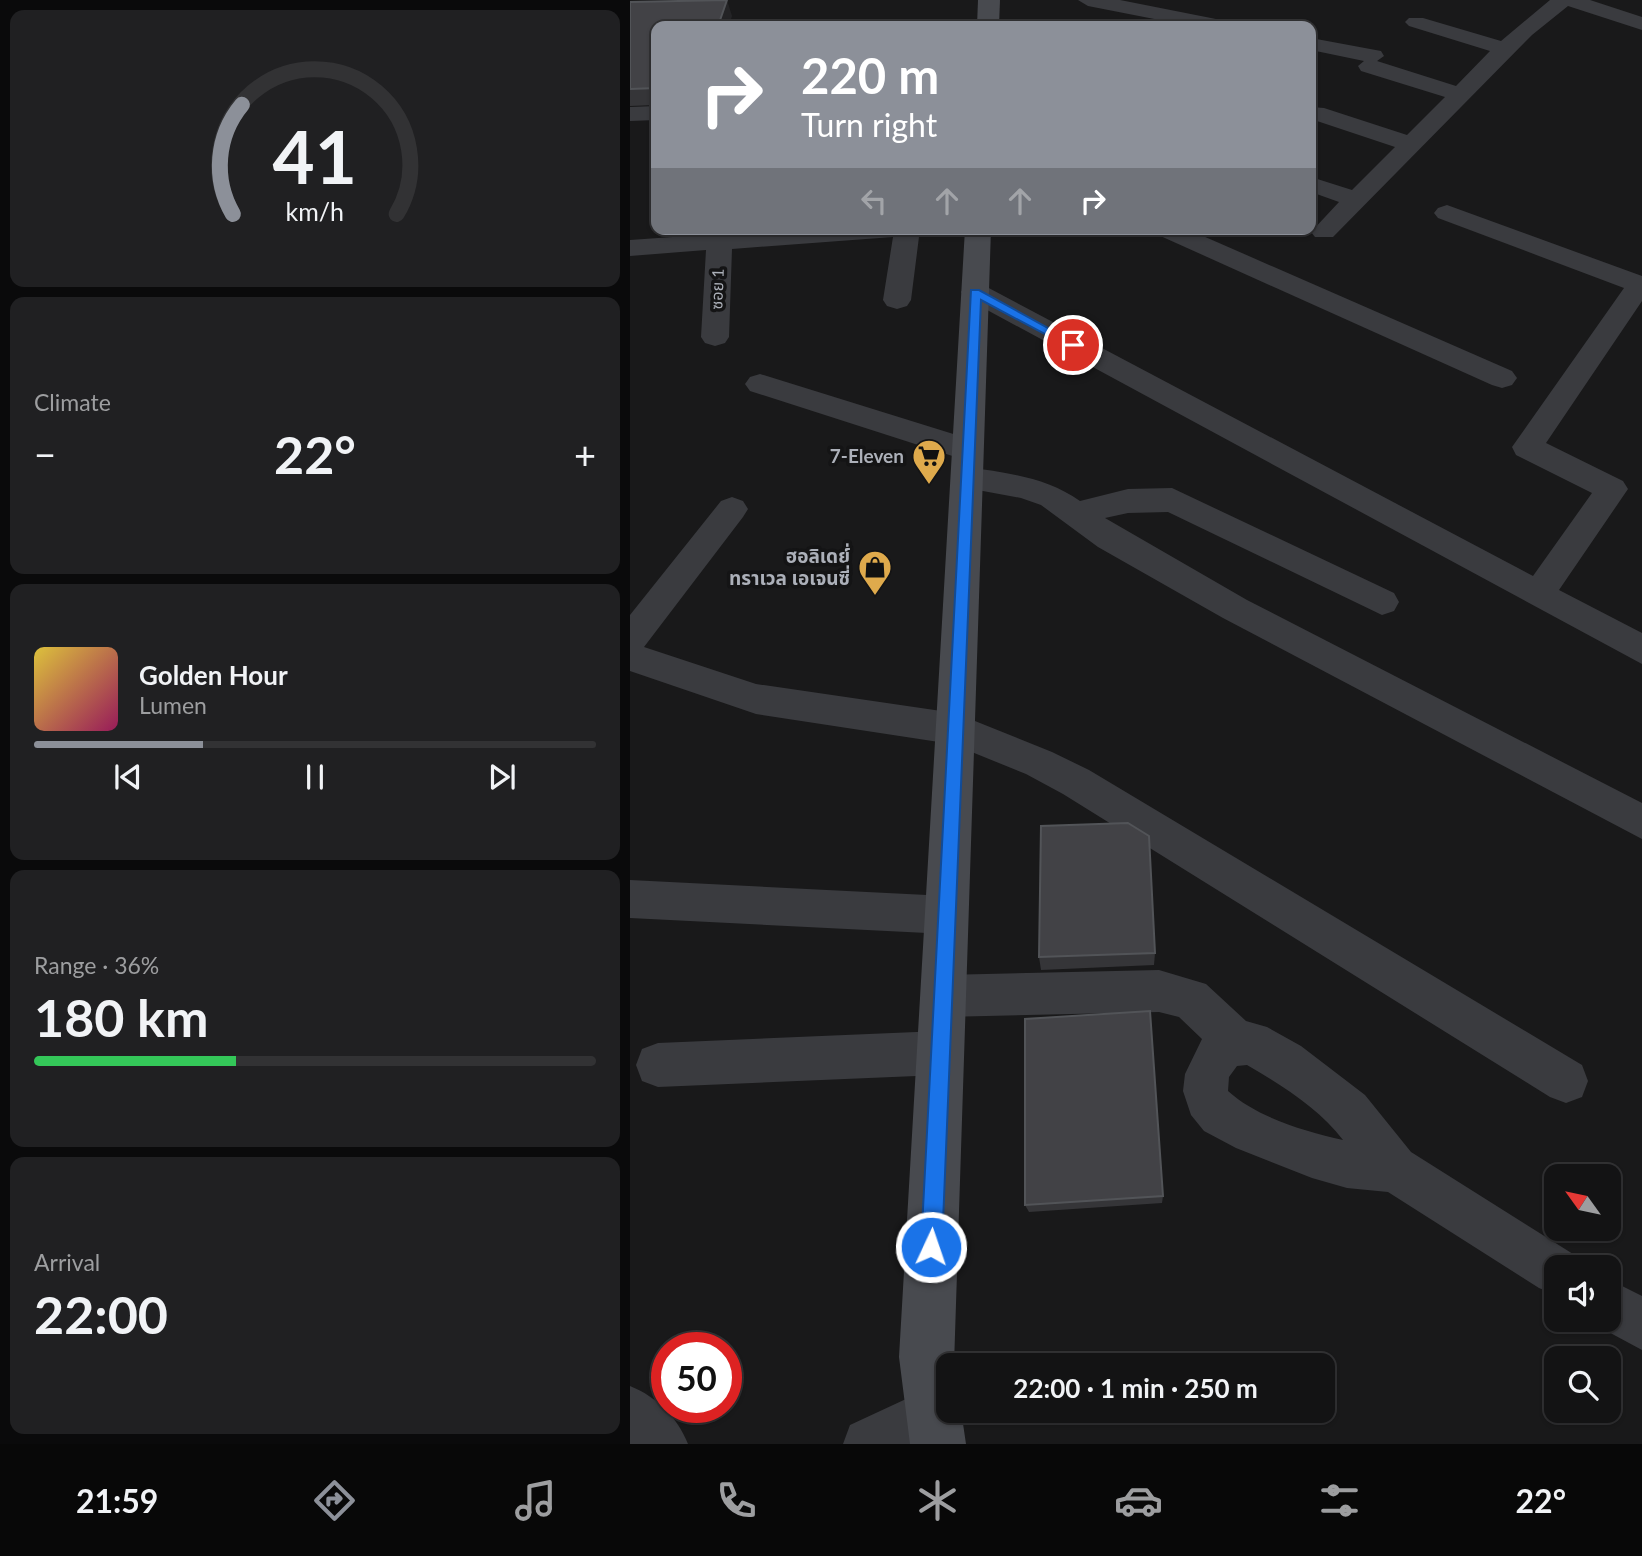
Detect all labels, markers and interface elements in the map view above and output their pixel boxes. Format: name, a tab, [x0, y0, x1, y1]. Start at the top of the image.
text: 220 m	[801, 46, 939, 104]
icon: right	[686, 49, 777, 140]
text: Turn right	[801, 105, 937, 144]
text: 41	[273, 113, 357, 201]
icon: left	[855, 182, 893, 220]
icon: ahead	[928, 182, 966, 220]
icon: ahead	[1001, 182, 1039, 220]
icon: right	[1074, 182, 1112, 220]
text: km/h	[286, 196, 344, 226]
street label: ซอย 1	[706, 268, 727, 310]
pin	[1043, 315, 1103, 375]
icon: arrive	[1054, 326, 1092, 364]
text: Climate	[34, 388, 111, 416]
text: 22°	[274, 423, 356, 485]
text: −	[34, 431, 56, 477]
text: +	[574, 431, 596, 477]
supermarket icon: 7-Eleven	[910, 437, 948, 486]
place label: 7-Eleven	[830, 444, 904, 467]
place label: ฮอลิเดย์่ ทราเวล เอเจนซี่	[729, 543, 850, 589]
shop icon: ฮอลิเดย์่ ทราเวล เอเจนซี่	[856, 548, 894, 597]
text: Golden Hour	[139, 659, 288, 691]
text: Lumen	[139, 691, 207, 719]
icon: previous	[109, 758, 147, 796]
icon: pause	[296, 758, 334, 796]
icon: next	[483, 758, 521, 796]
text: Range · 36%	[34, 951, 159, 979]
text: 180 km	[34, 986, 208, 1048]
north arrow	[1544, 1164, 1620, 1241]
map controls	[1544, 1164, 1621, 1423]
position arrow	[894, 1210, 968, 1284]
text: Arrival	[34, 1248, 100, 1276]
button: sound	[1544, 1255, 1621, 1332]
text: 22:00	[34, 1283, 168, 1345]
speed limit sign: 50	[651, 1332, 742, 1423]
button: search	[1544, 1346, 1621, 1423]
text: 22:00 · 1 min · 250 m	[1013, 1372, 1258, 1404]
icon: directions	[310, 1476, 359, 1525]
icon: music	[511, 1476, 560, 1525]
icon: phone	[712, 1476, 761, 1525]
icon: climate	[913, 1476, 962, 1525]
icon: car	[1114, 1476, 1163, 1525]
icon: filters	[1315, 1476, 1364, 1525]
text: 21:59	[76, 1481, 158, 1520]
text: 22°	[1516, 1481, 1566, 1520]

